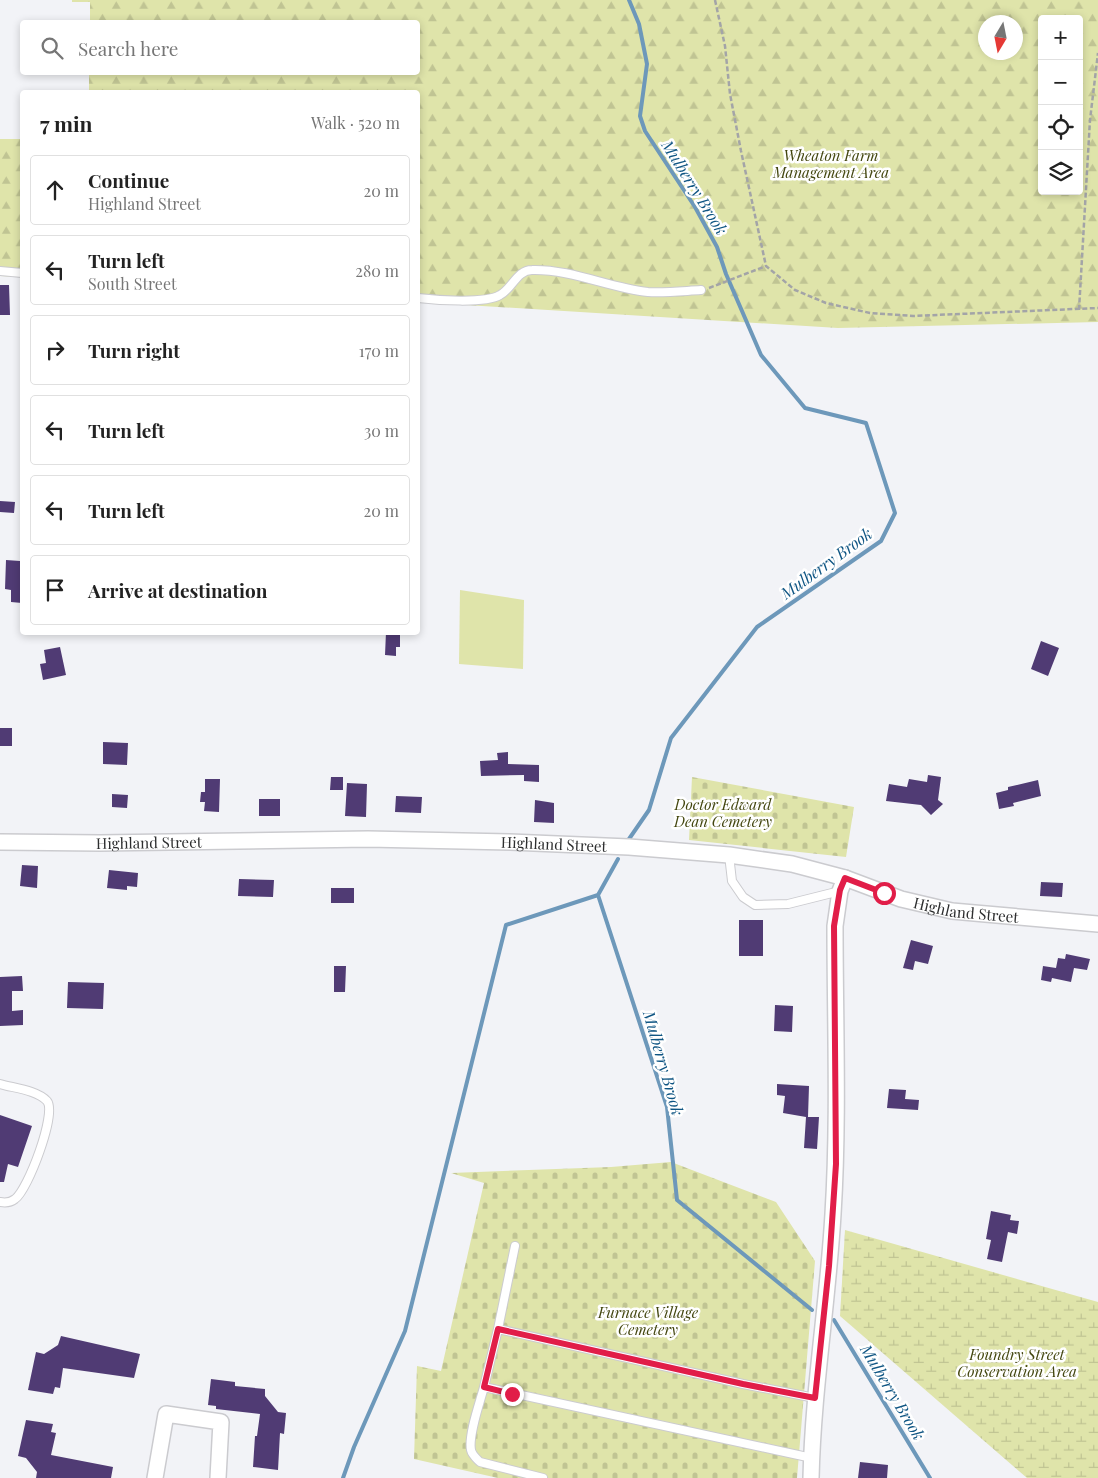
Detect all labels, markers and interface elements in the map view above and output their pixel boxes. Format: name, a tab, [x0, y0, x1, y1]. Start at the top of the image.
north arrow	[978, 15, 1023, 60]
map controls	[1038, 15, 1083, 195]
button: +	[1038, 15, 1083, 60]
search box	[20, 20, 420, 75]
icon: search	[38, 34, 66, 62]
text: Search here	[78, 35, 178, 61]
button: −	[1038, 60, 1083, 105]
button: locate	[1038, 105, 1083, 150]
text: 7 min	[40, 109, 93, 137]
text: Walk · 520 m	[311, 112, 400, 133]
water label: Mulberry Brook	[657, 135, 733, 238]
park label: Wheaton Farm Management Area	[772, 145, 889, 182]
button: layers	[1038, 150, 1083, 195]
text: Continue	[88, 167, 169, 193]
icon: ahead	[41, 176, 69, 204]
text: 20 m	[364, 180, 399, 201]
text: Highland Street	[88, 193, 201, 214]
text: Turn left	[88, 247, 165, 273]
icon: left	[41, 256, 69, 284]
text: 280 m	[355, 260, 399, 281]
text: South Street	[88, 273, 177, 294]
icon: right	[41, 336, 69, 364]
text: Turn right	[88, 337, 180, 363]
text: 170 m	[359, 340, 399, 361]
icon: left	[41, 416, 69, 444]
text: Turn left	[88, 417, 165, 443]
text: 30 m	[364, 420, 399, 441]
icon: left	[41, 496, 69, 524]
text: Turn left	[88, 497, 165, 523]
text: 20 m	[364, 500, 399, 521]
water label: Mulberry Brook	[775, 523, 876, 604]
icon: arrive	[41, 576, 69, 604]
text: Arrive at destination	[88, 577, 268, 603]
park label: Doctor Edward Dean Cemetery	[673, 794, 772, 831]
street label: Highland Street	[96, 831, 203, 853]
street label: Highland Street	[501, 832, 608, 856]
route start	[873, 882, 896, 905]
street label: Highland Street	[912, 892, 1020, 927]
water label: Mulberry Brook	[639, 1007, 689, 1118]
park label: Furnace Village Cemetery	[597, 1302, 699, 1339]
water label: Mulberry Brook	[856, 1339, 930, 1444]
park label: Foundry Street Conservation Area	[957, 1344, 1077, 1381]
route end	[501, 1383, 524, 1406]

